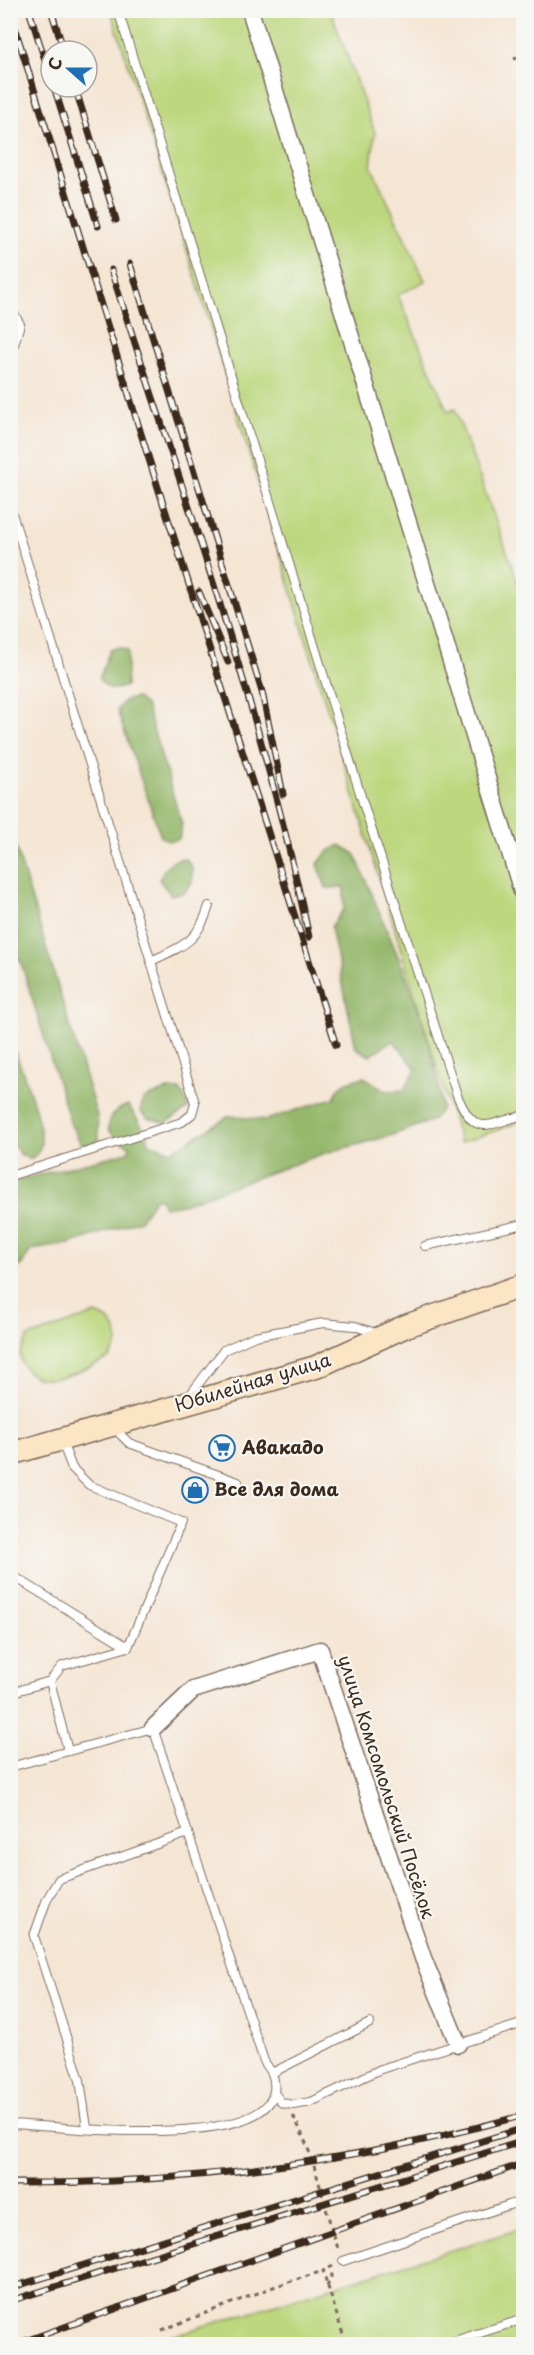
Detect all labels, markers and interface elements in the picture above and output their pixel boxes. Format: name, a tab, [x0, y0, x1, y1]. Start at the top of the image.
north arrow	[39, 39, 99, 99]
text: С	[41, 53, 67, 73]
street label: Юбилейная улица	[171, 1345, 334, 1418]
supermarket icon: Авакадо	[207, 1433, 237, 1463]
place label: Авакадо	[241, 1433, 324, 1460]
shop icon: Все для дома	[180, 1475, 210, 1505]
place label: Все для дома	[214, 1475, 339, 1502]
street label: улица Комсомольский Посёлок	[332, 1651, 443, 1922]

